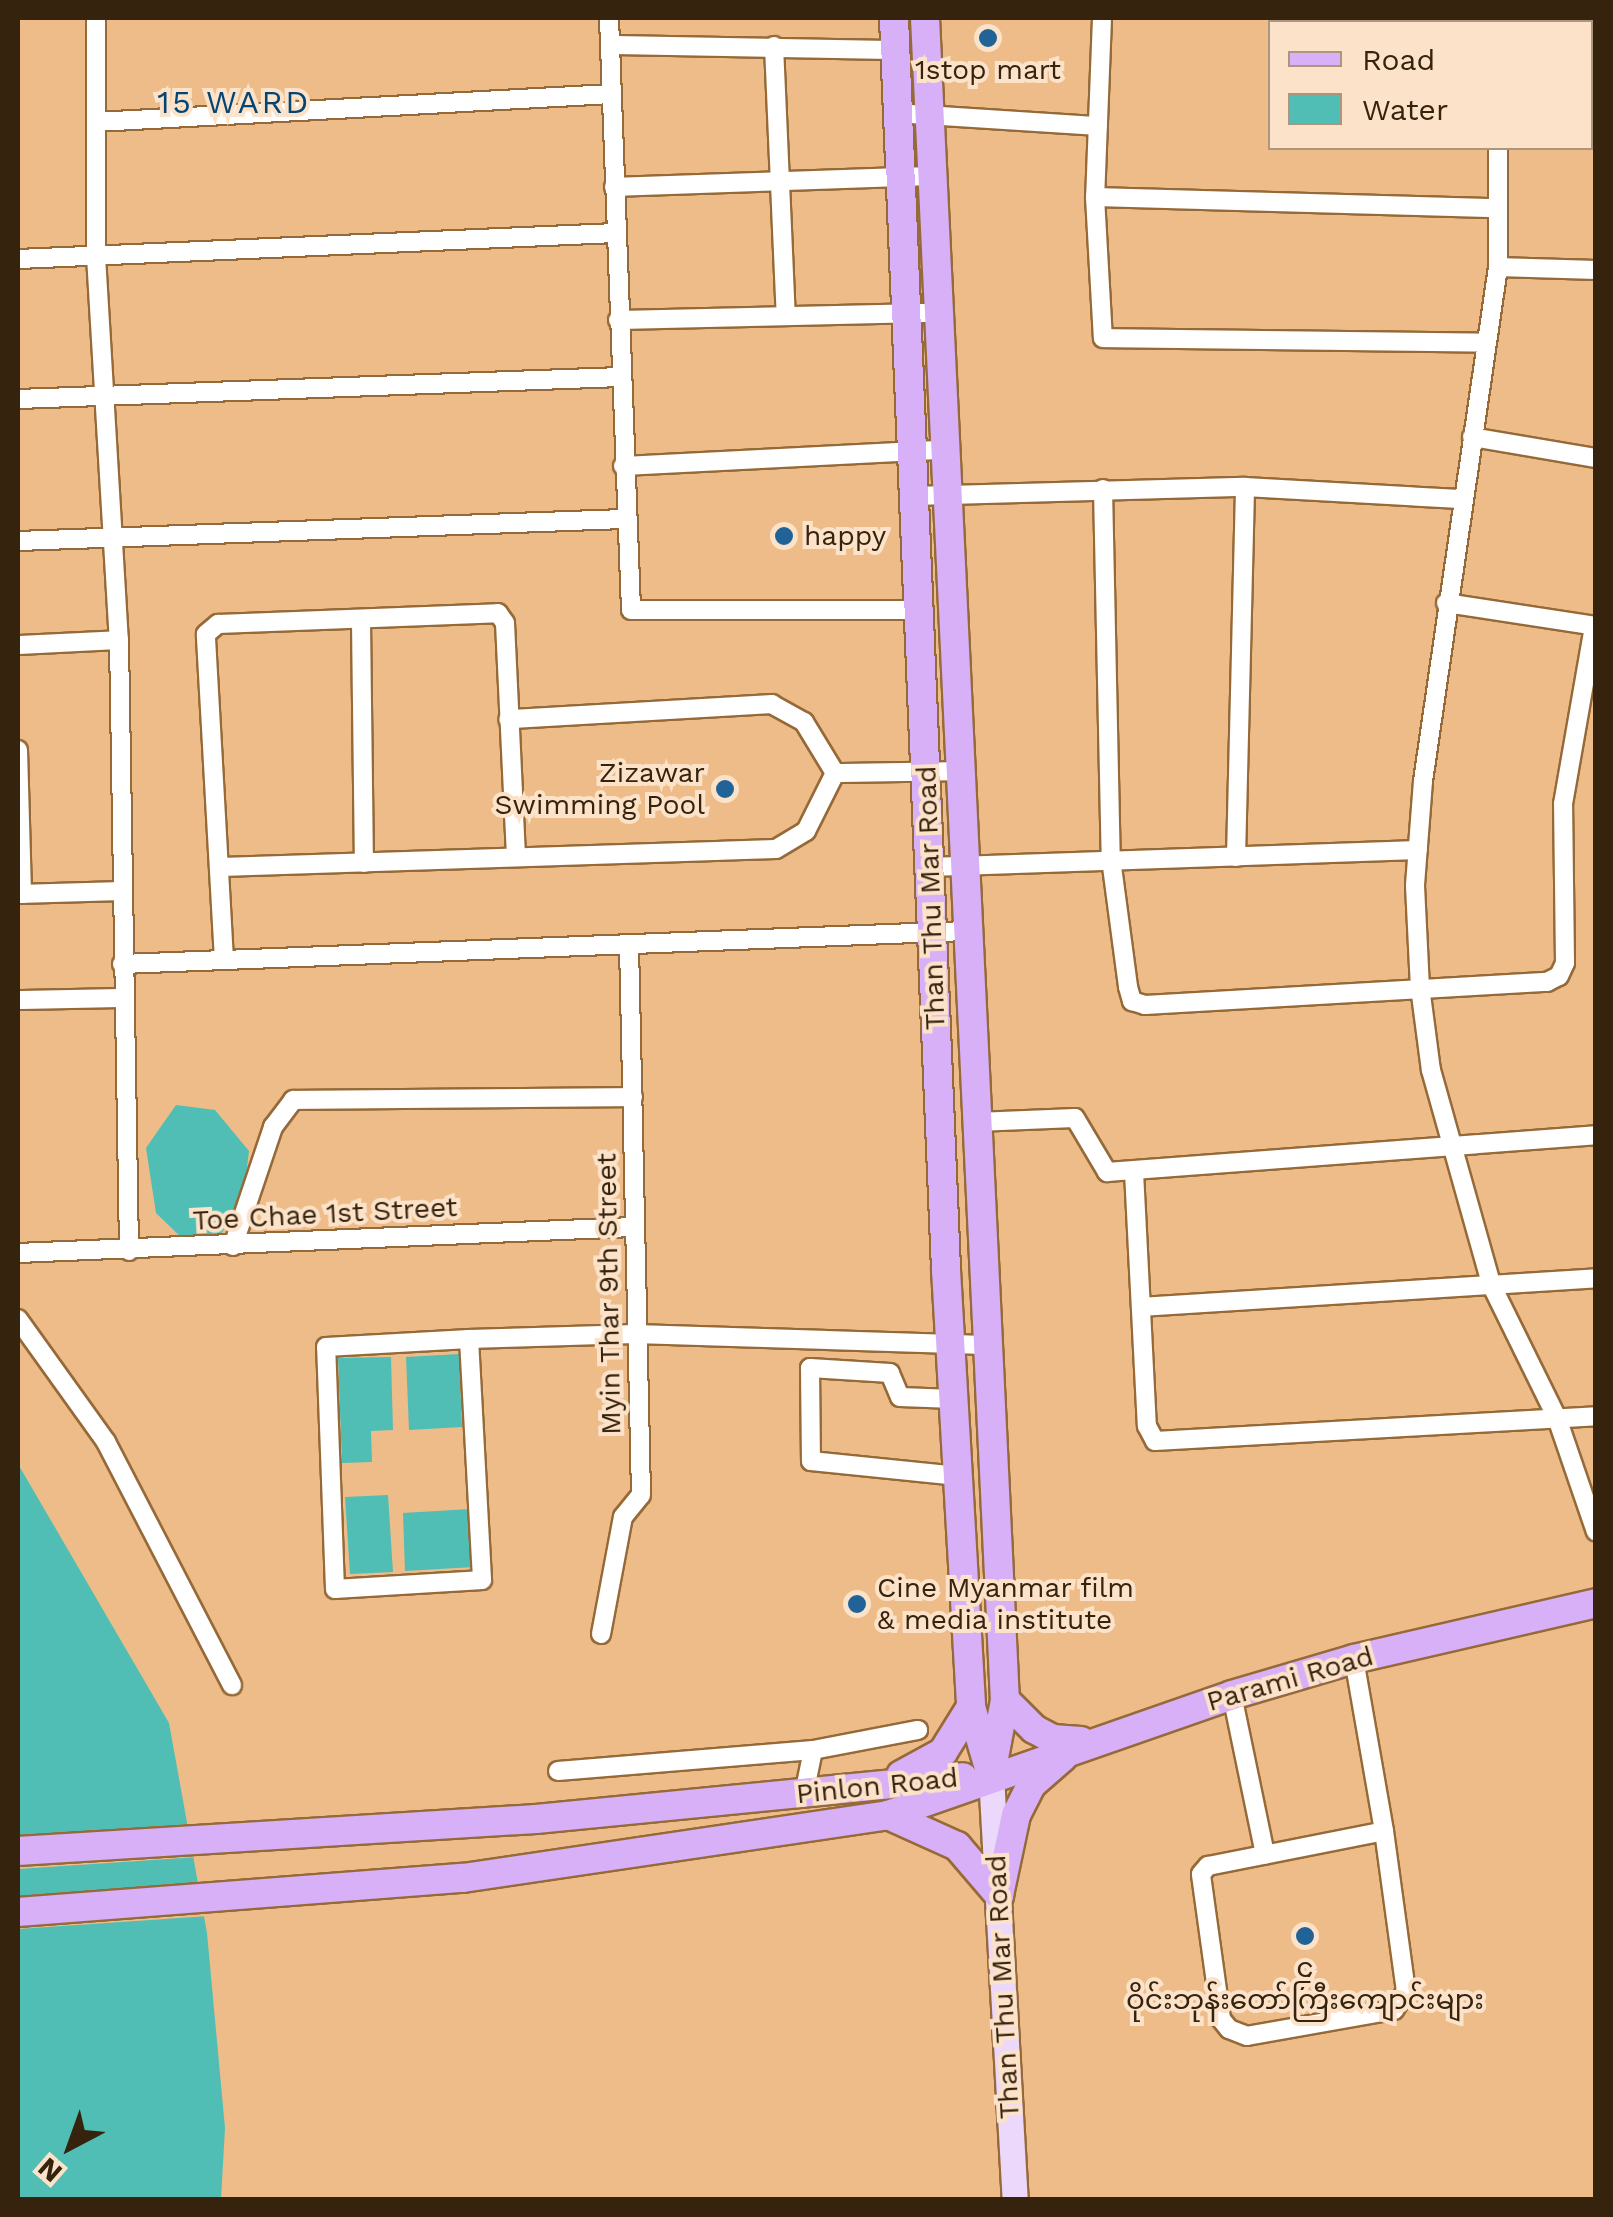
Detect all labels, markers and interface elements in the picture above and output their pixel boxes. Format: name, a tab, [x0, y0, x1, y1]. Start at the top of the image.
legend	[1268, 20, 1593, 150]
marker: 1stop mart	[977, 27, 999, 49]
text: Road	[1362, 42, 1435, 77]
place label: 1stop mart	[915, 53, 1061, 87]
district label: 15 WARD	[157, 83, 311, 121]
text: Water	[1362, 92, 1448, 127]
place label: happy	[804, 519, 886, 553]
marker: happy	[773, 525, 795, 547]
place label: Zizawar Swimming Pool	[495, 756, 705, 822]
street label: Than Thu Mar Road	[910, 765, 952, 1031]
marker: Zizawar Swimming Pool	[714, 778, 736, 800]
street label: Myin Thar 9th Street	[590, 1152, 628, 1436]
street label: Toe Chae 1st Street	[191, 1190, 459, 1238]
place label: Cine Myanmar film & media institute	[877, 1571, 1135, 1637]
marker: Cine Myanmar film & media institute	[846, 1593, 868, 1615]
street label: Parami Road	[1203, 1639, 1377, 1719]
street label: Pinlon Road	[794, 1761, 960, 1811]
street label: Than Thu Mar Road	[979, 1853, 1027, 2121]
marker: ၄ ဝိုင်းဘုန်းတော်ကြီးကျောင်းများ	[1294, 1925, 1316, 1947]
place label: ၄ ဝိုင်းဘုန်းတော်ကြီးကျောင်းများ	[1126, 1951, 1484, 2017]
north arrow	[20, 2097, 120, 2197]
text: N	[31, 2151, 69, 2189]

